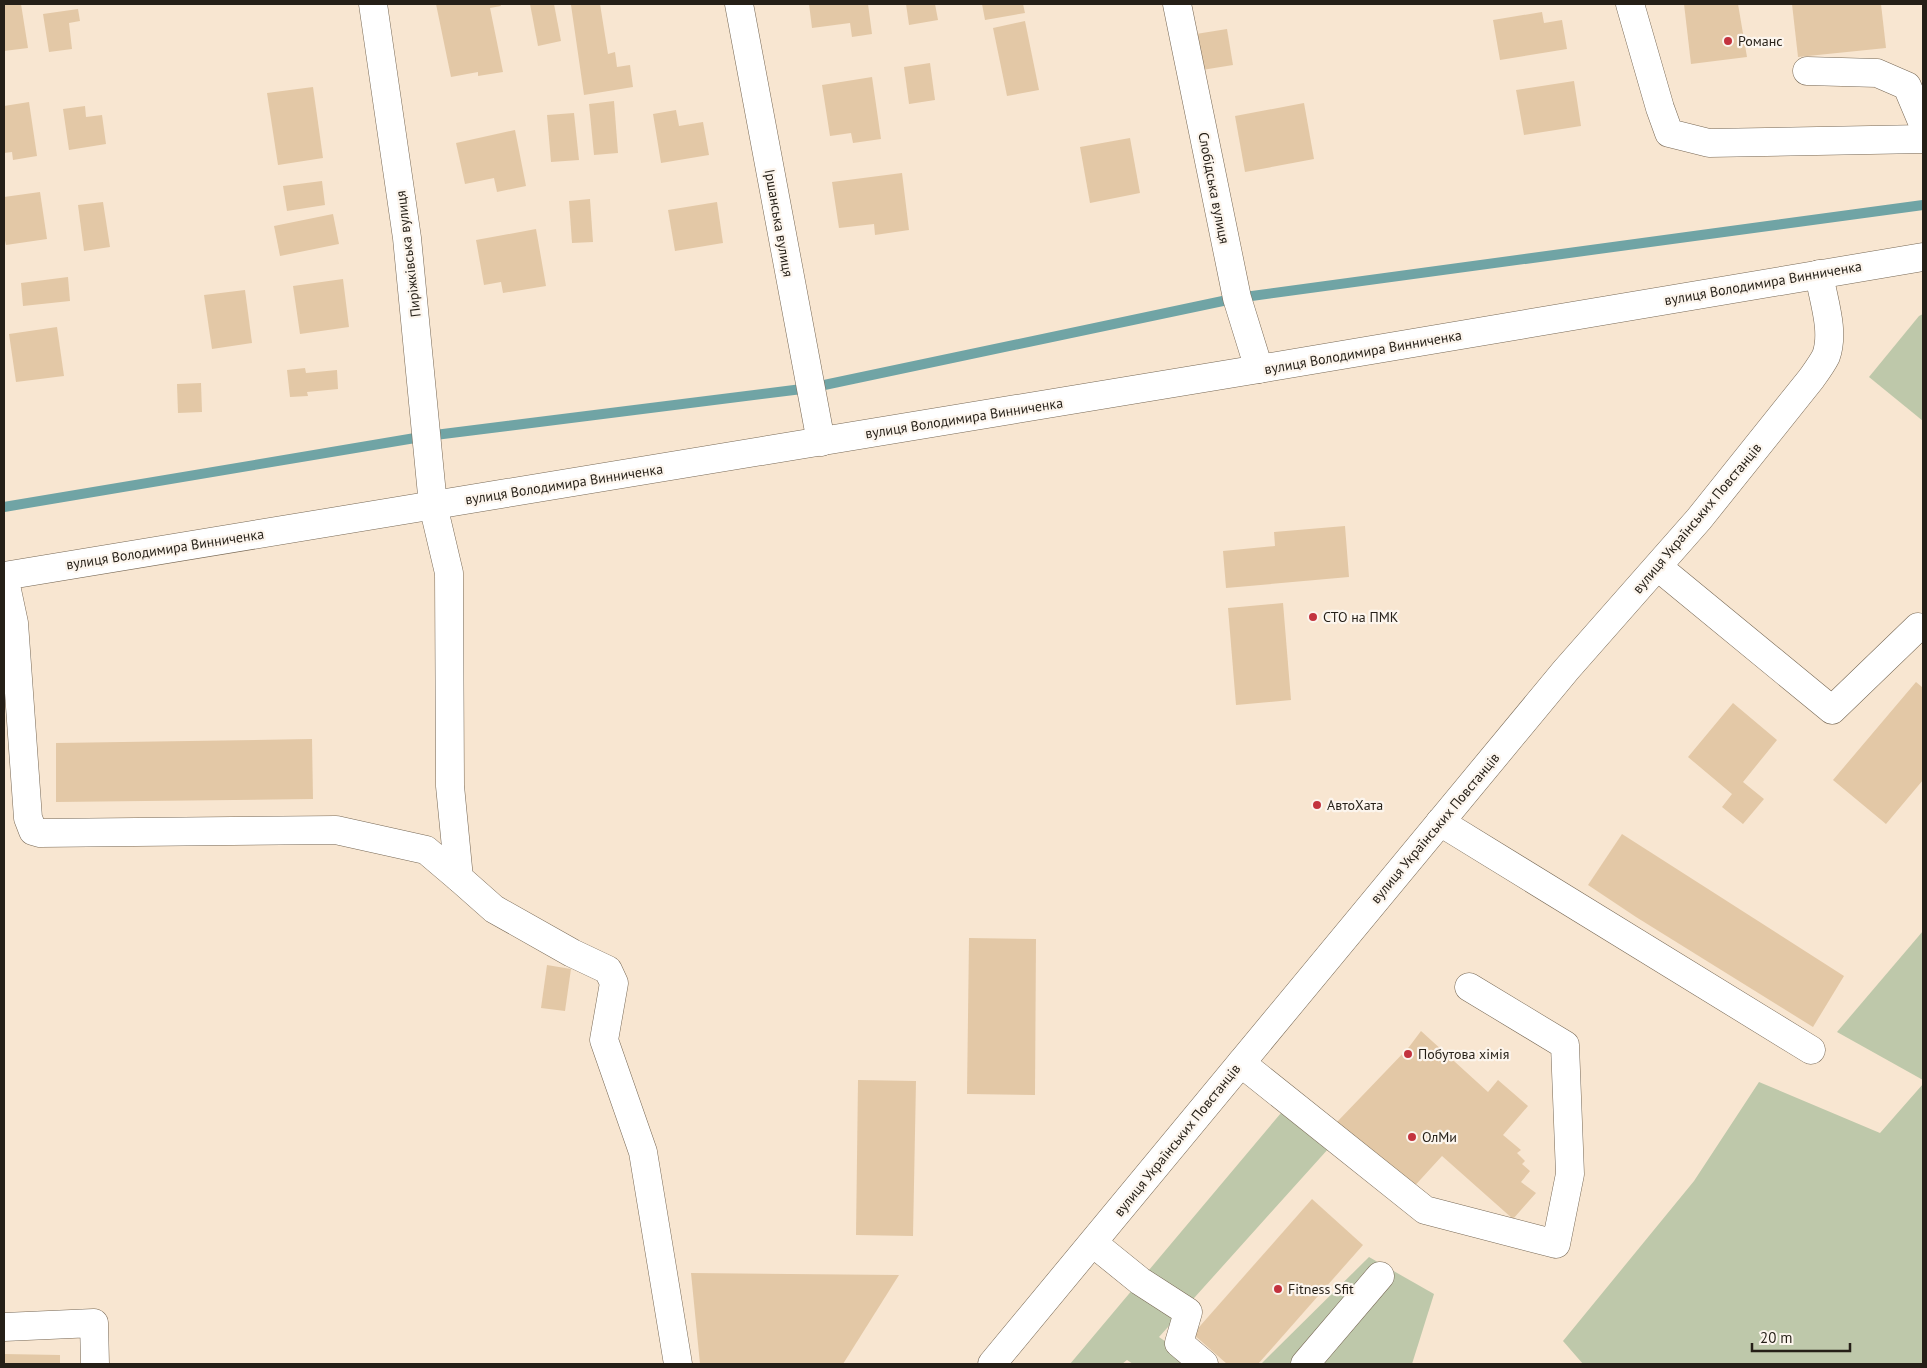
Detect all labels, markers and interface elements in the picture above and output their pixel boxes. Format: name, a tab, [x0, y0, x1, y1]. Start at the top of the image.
place label: Романс	[1738, 32, 1783, 50]
marker: Романс	[1722, 35, 1734, 47]
street label: Слобідська вулиця	[1194, 131, 1234, 245]
street label: Іршанська вулиця	[761, 168, 797, 278]
street label: Пиріжківська вулиця	[391, 190, 425, 318]
street label: вулиця Володимира Винниченка	[1663, 257, 1863, 309]
street label: вулиця Володимира Винниченка	[1263, 326, 1463, 378]
street label: вулиця Володимира Винниченка	[864, 393, 1064, 443]
street label: вулиця Українських Повстанців	[1629, 439, 1765, 597]
street label: вулиця Володимира Винниченка	[464, 459, 664, 509]
street label: вулиця Володимира Винниченка	[65, 524, 265, 574]
place label: СТО на ПМК	[1323, 608, 1399, 626]
marker: СТО на ПМК	[1307, 611, 1319, 623]
street label: вулиця Українських Повстанців	[1367, 749, 1503, 907]
place label: АвтоХата	[1327, 796, 1383, 814]
marker: АвтоХата	[1311, 799, 1323, 811]
place label: Побутова хімія	[1418, 1045, 1510, 1063]
marker: Побутова хімія	[1402, 1048, 1414, 1060]
street label: вулиця Українських Повстанців	[1110, 1060, 1244, 1220]
place label: ОлМи	[1422, 1128, 1457, 1146]
marker: ОлМи	[1406, 1131, 1418, 1143]
place label: Fitness Sfit	[1288, 1280, 1354, 1298]
marker: Fitness Sfit	[1272, 1283, 1284, 1295]
scale bar	[1752, 1320, 1850, 1352]
text: 20 m	[1760, 1328, 1793, 1347]

